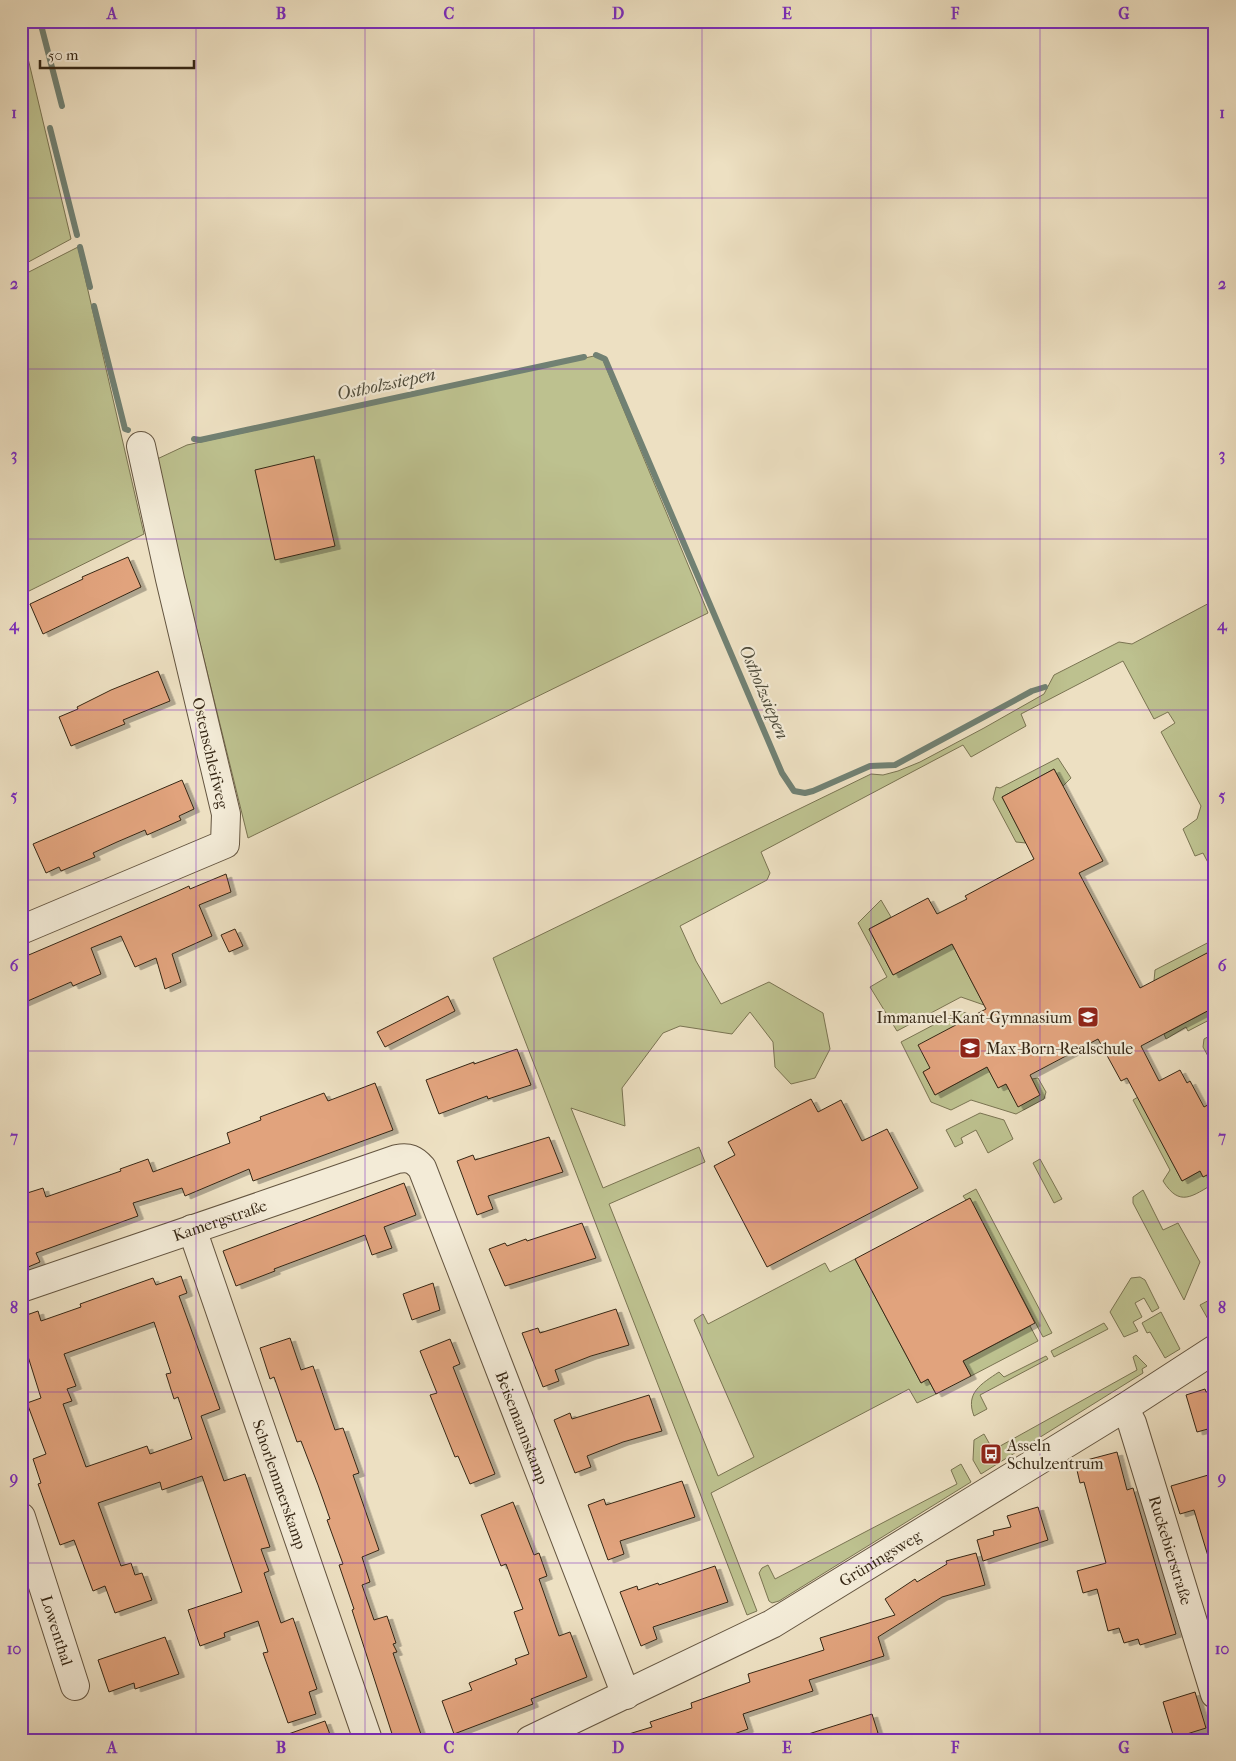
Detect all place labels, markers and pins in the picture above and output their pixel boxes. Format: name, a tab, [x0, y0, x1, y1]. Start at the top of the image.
school or university icon: Immanuel-Kant-Gymnasium	[1076, 1005, 1100, 1029]
place label: Immanuel-Kant-Gymnasium	[876, 1008, 1073, 1027]
school or university icon: Max-Born-Realschule	[958, 1036, 982, 1060]
place label: Max-Born-Realschule	[986, 1039, 1133, 1058]
place label: Asseln Schulzentrum	[1006, 1436, 1104, 1473]
bus stop icon: Asseln Schulzentrum	[979, 1442, 1003, 1466]

